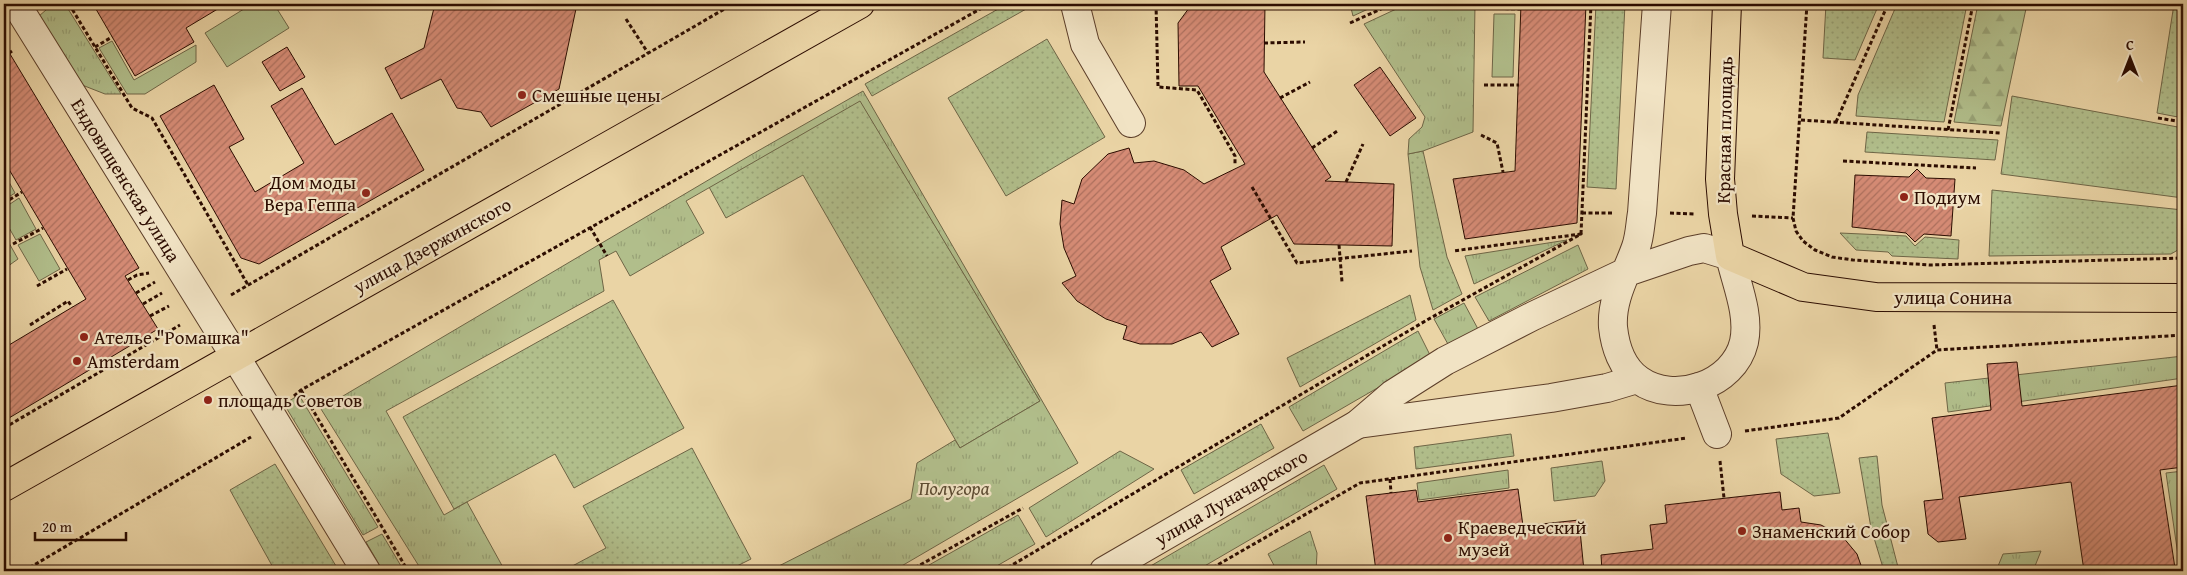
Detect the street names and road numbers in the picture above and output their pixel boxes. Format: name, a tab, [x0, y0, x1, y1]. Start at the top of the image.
street label: Красная площадь	[1709, 56, 1739, 204]
street label: Ендовищенская улица	[64, 93, 188, 267]
street label: улица Дзержинского	[347, 190, 516, 301]
street label: улица Сонина	[1893, 283, 2012, 311]
street label: улица Луначарского	[1148, 442, 1313, 553]

